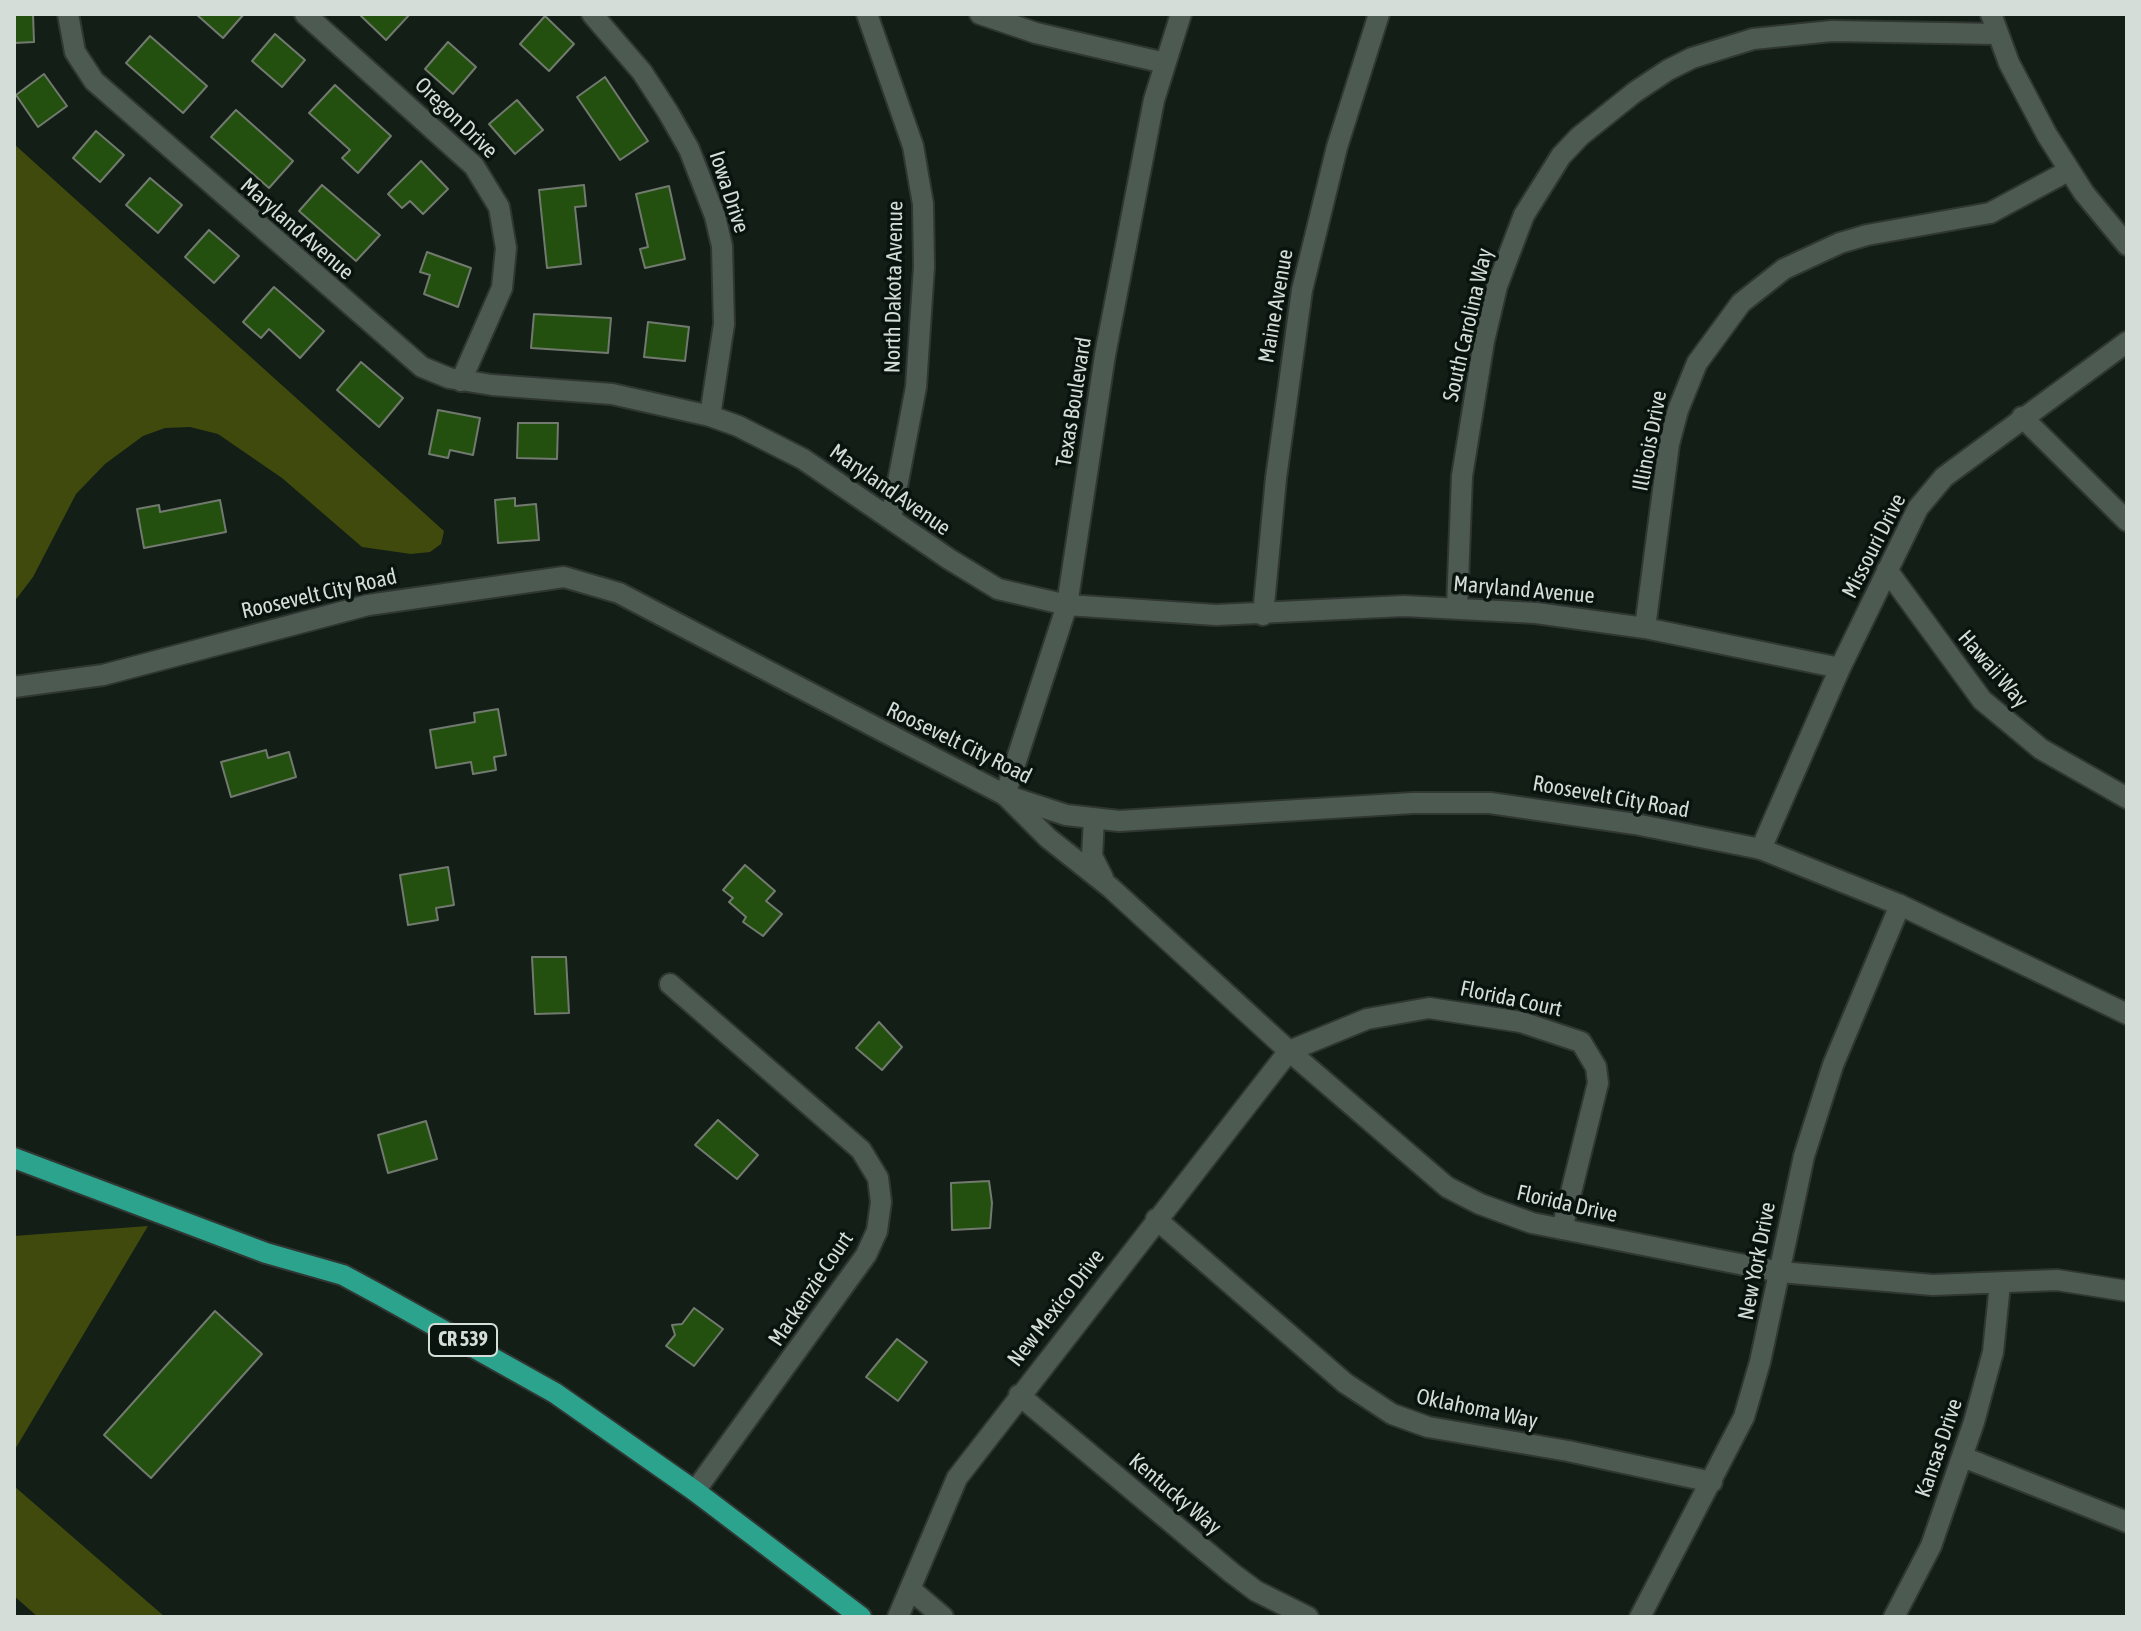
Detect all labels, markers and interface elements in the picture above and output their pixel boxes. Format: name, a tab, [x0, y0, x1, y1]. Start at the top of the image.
street label: Oregon Drive	[409, 72, 503, 164]
street label: Iowa Drive	[703, 148, 755, 236]
street label: Maryland Avenue	[235, 173, 359, 285]
street label: North Dakota Avenue	[879, 201, 909, 373]
street label: South Carolina Way	[1438, 246, 1498, 404]
street label: Maine Avenue	[1253, 247, 1299, 365]
street label: Texas Boulevard	[1051, 335, 1097, 469]
street label: Illinois Drive	[1627, 388, 1673, 494]
street label: Maryland Avenue	[824, 439, 956, 541]
street label: Missouri Drive	[1836, 489, 1912, 603]
street label: Roosevelt City Road	[239, 563, 399, 625]
street label: Maryland Avenue	[1452, 571, 1596, 609]
street label: Hawaii Way	[1952, 625, 2034, 713]
street label: Roosevelt City Road	[882, 696, 1036, 790]
street label: Roosevelt City Road	[1531, 770, 1691, 824]
street label: Florida Court	[1458, 975, 1564, 1023]
street label: Florida Drive	[1514, 1180, 1620, 1228]
street label: New York Drive	[1733, 1200, 1781, 1322]
street label: Mackenzie Court	[763, 1227, 859, 1351]
street label: New Mexico Drive	[1002, 1244, 1110, 1372]
road number: CR 539	[429, 1324, 497, 1356]
street label: Oklahoma Way	[1414, 1383, 1540, 1435]
street label: Kansas Drive	[1910, 1395, 1968, 1501]
street label: Kentucky Way	[1123, 1448, 1227, 1540]

